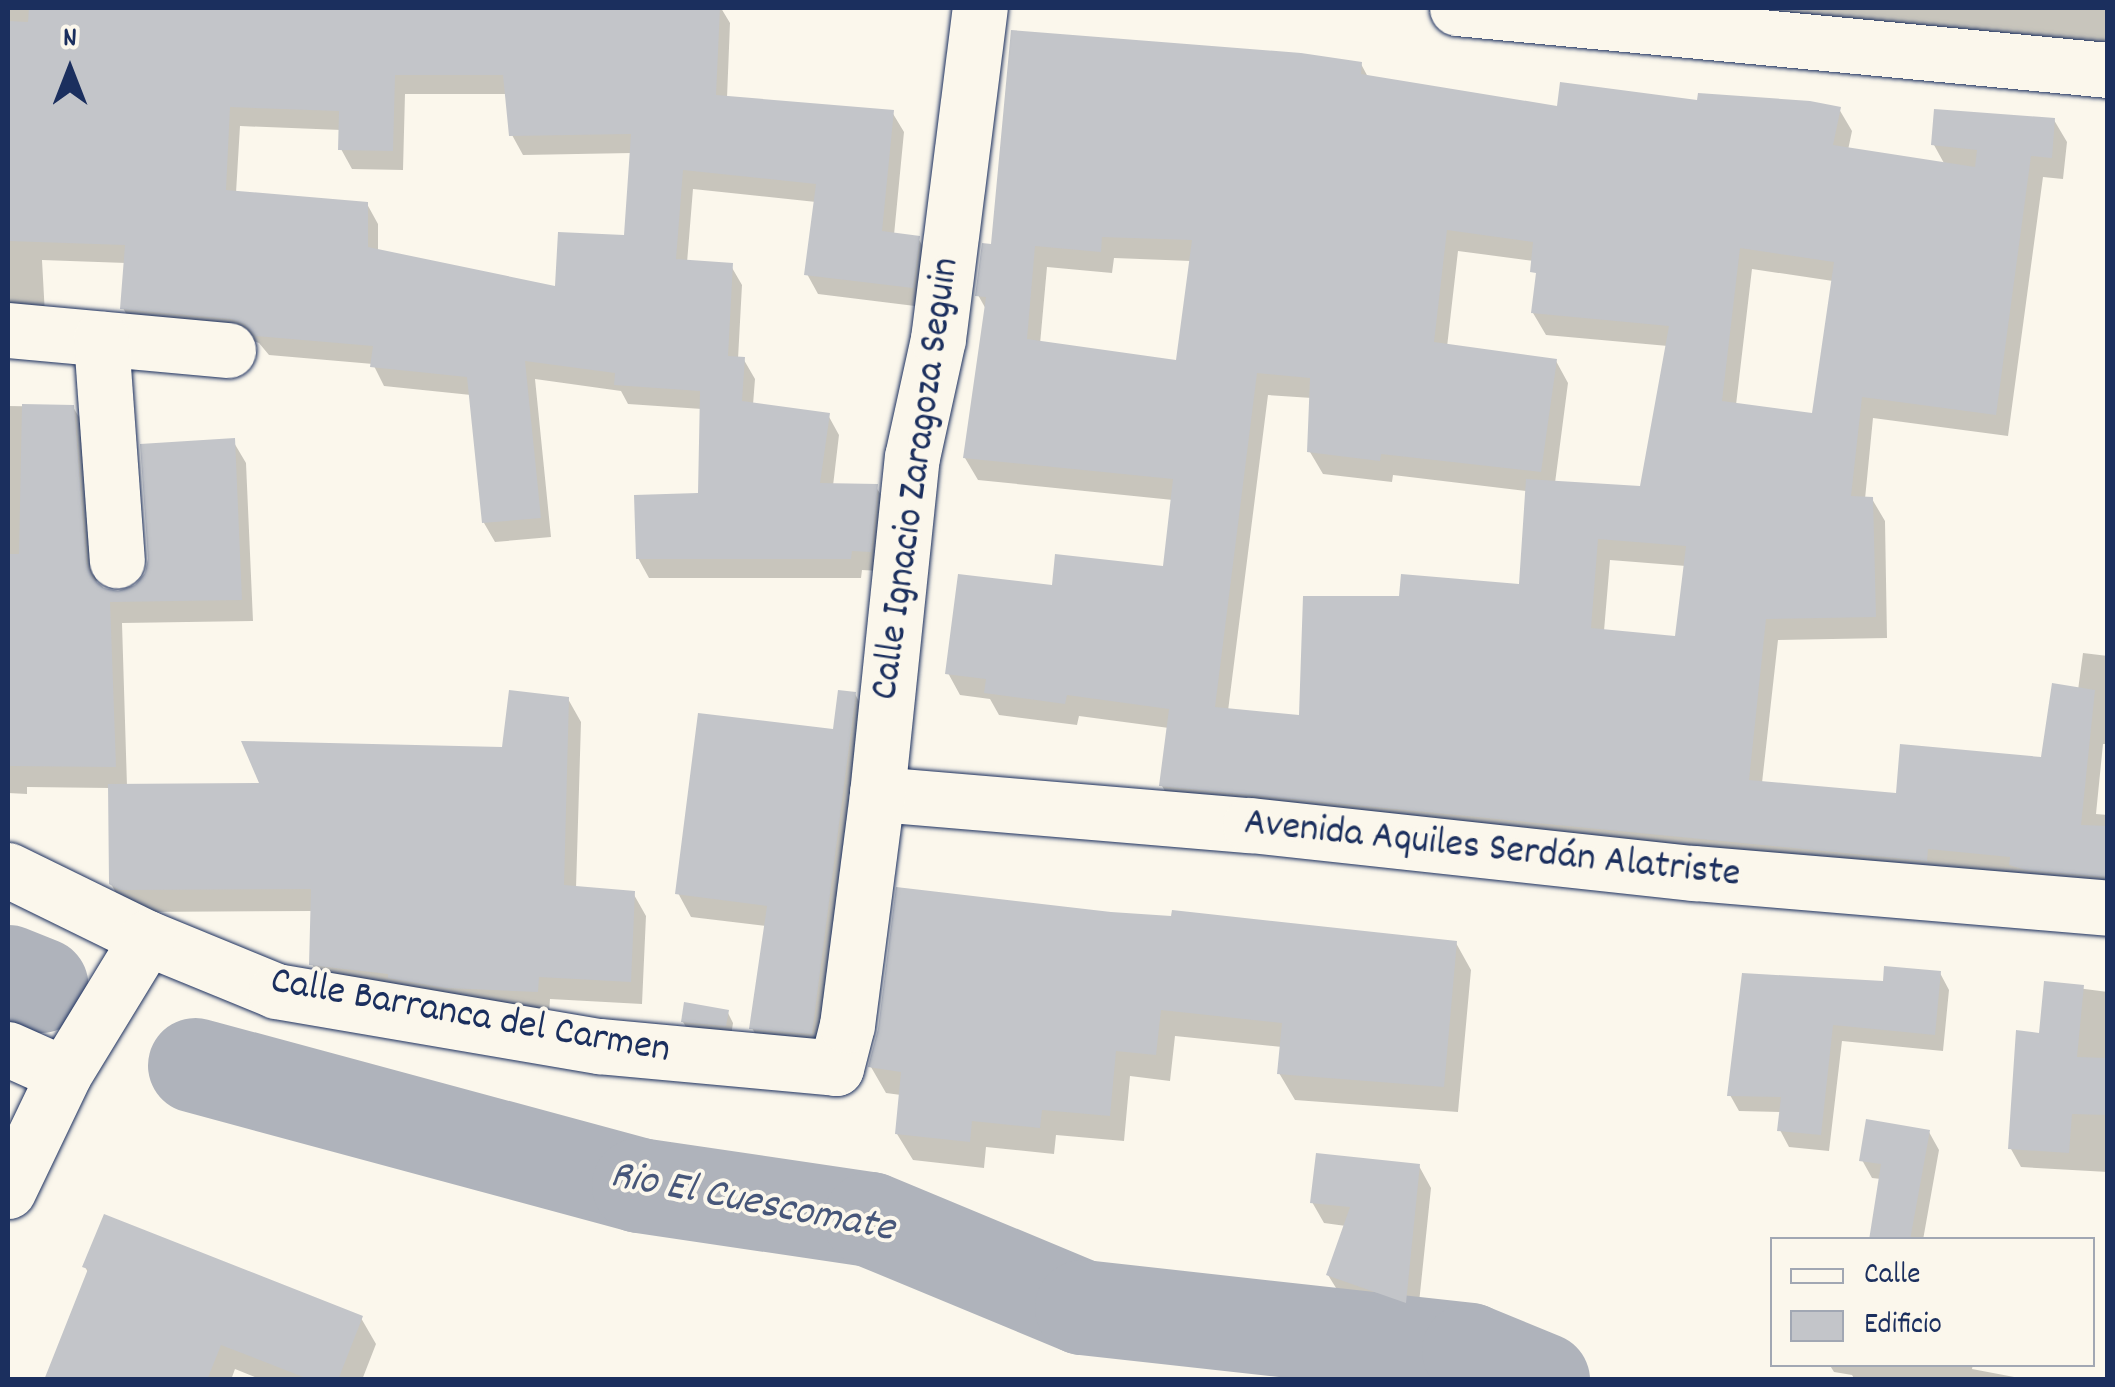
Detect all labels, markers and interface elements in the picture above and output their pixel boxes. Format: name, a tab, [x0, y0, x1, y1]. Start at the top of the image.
north arrow	[20, 20, 120, 120]
text: N	[63, 20, 77, 60]
street label: Calle Ignacio Zaragoza Seguin	[863, 255, 973, 703]
street label: Avenida Aquiles Serdán Alatriste	[1242, 801, 1742, 901]
street label: Calle Barranca del Carmen	[266, 959, 674, 1077]
water label: Rio El Cuescomate	[606, 1152, 898, 1256]
legend	[1770, 1237, 2095, 1367]
text: Calle	[1864, 1255, 1920, 1298]
text: Edificio	[1864, 1305, 1942, 1348]

